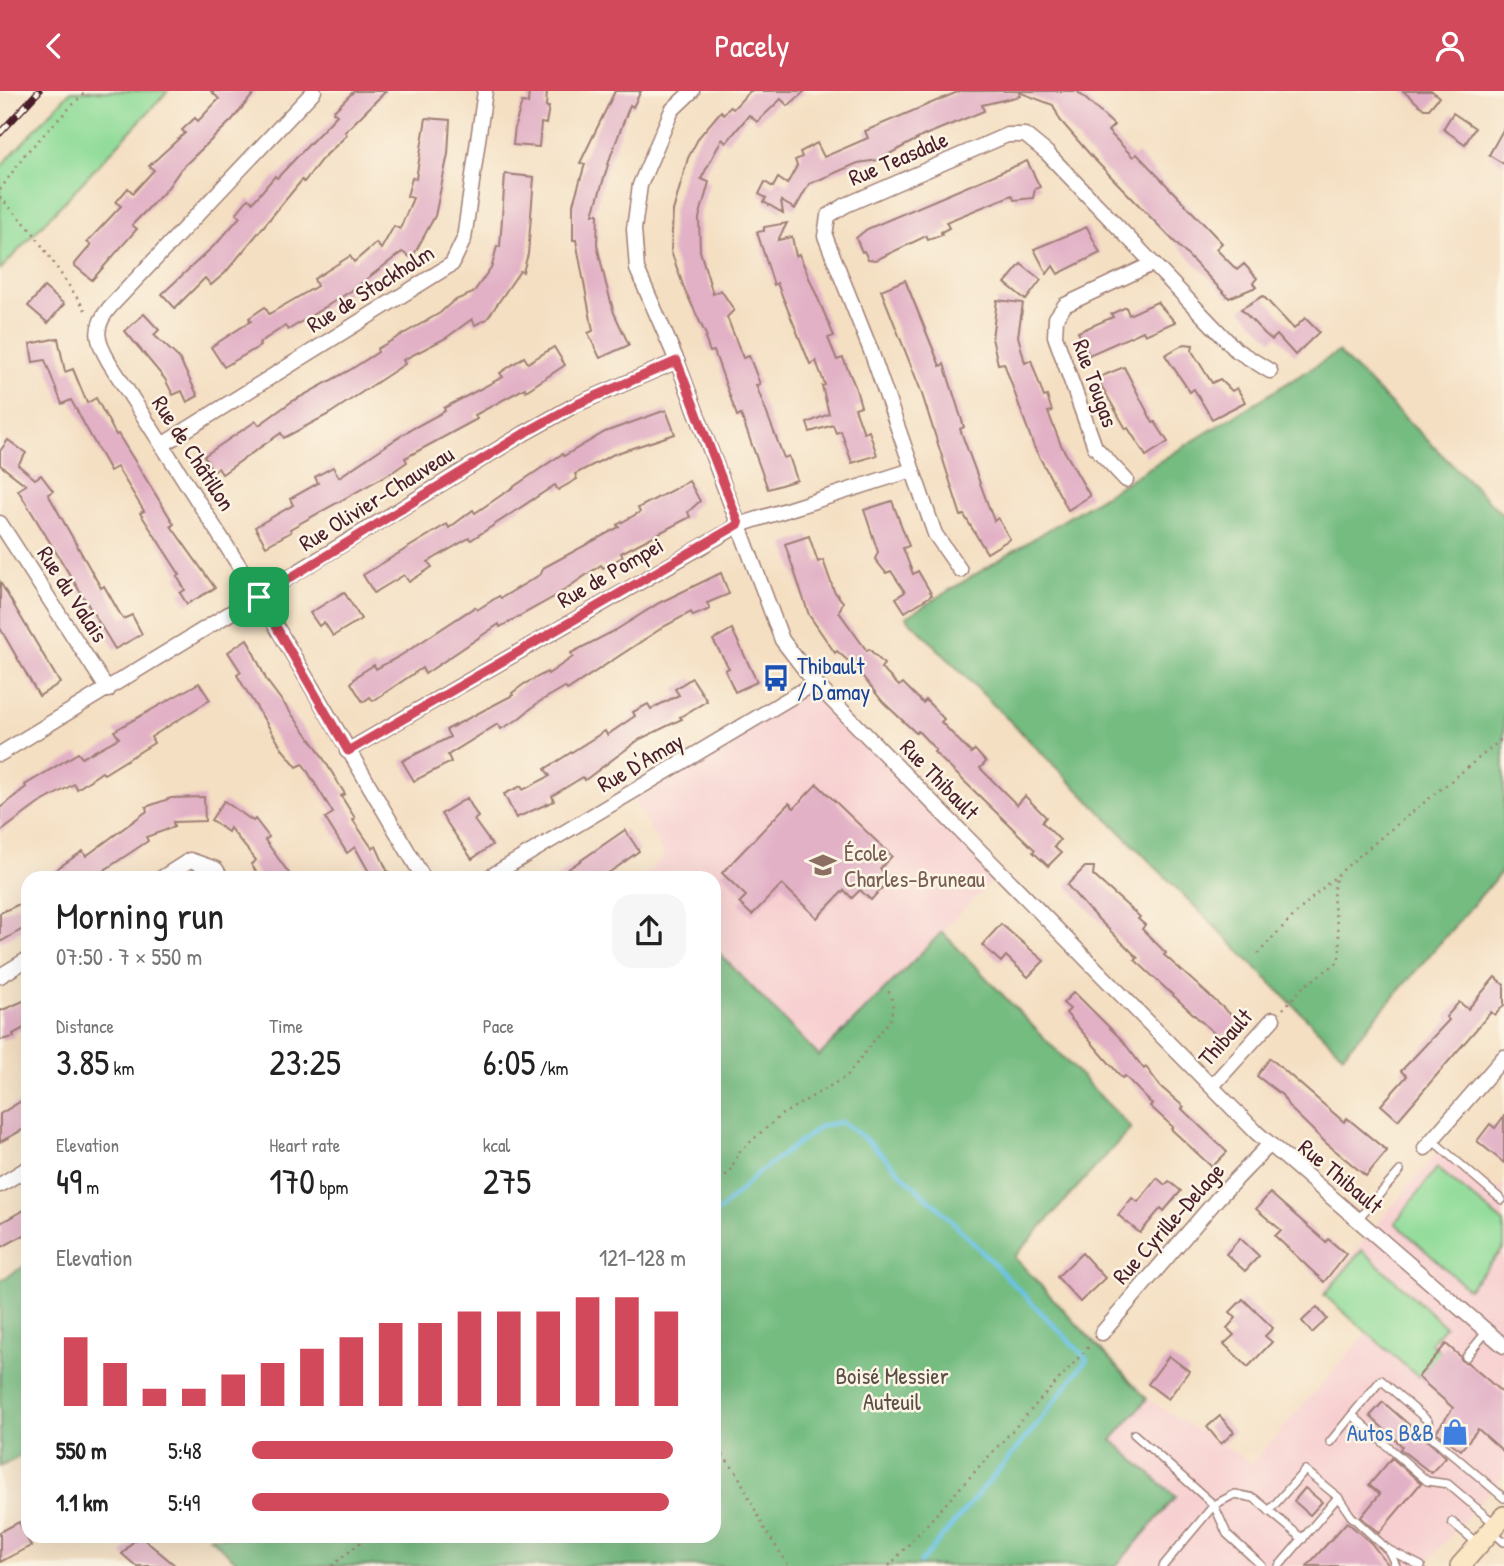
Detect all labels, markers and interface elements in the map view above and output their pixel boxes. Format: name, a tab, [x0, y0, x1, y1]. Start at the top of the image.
text: Pacely	[714, 24, 790, 67]
icon: back	[35, 27, 73, 65]
icon: person	[1431, 27, 1469, 65]
street label: Rue Teasdale	[844, 123, 952, 193]
street label: Rue de Stockholm	[301, 237, 439, 339]
street label: Rue Tougas	[1066, 335, 1126, 431]
street label: Rue de Châtillon	[145, 389, 243, 517]
street label: Rue Olivier-Chauveau	[293, 438, 459, 558]
street label: Rue de Pompei	[551, 529, 669, 615]
street label: Rue du Valais	[30, 540, 116, 648]
pin	[229, 567, 289, 627]
icon: arrive	[240, 578, 278, 616]
place label: Thibault / D'amay	[797, 650, 870, 707]
bus stop icon: Thibault / D'amay	[761, 663, 791, 693]
street label: Rue D'Amay	[591, 725, 689, 799]
street label: Rue Thibault	[894, 732, 987, 827]
place label: École Charles-Bruneau	[844, 837, 985, 894]
school or university icon: École Charles-Bruneau	[808, 850, 838, 880]
text: Morning run	[56, 889, 224, 941]
button: share	[612, 894, 686, 968]
text: 07:50 · 7 × 550 m	[56, 941, 202, 972]
street label: Thibault	[1191, 1001, 1260, 1072]
text: Distance	[56, 1013, 114, 1039]
text: Time	[269, 1013, 303, 1039]
text: Pace	[483, 1013, 514, 1039]
text: 3.85	[56, 1039, 109, 1086]
text: 23:25	[269, 1039, 341, 1086]
text: 6:05	[483, 1039, 535, 1086]
text: km	[109, 1055, 134, 1081]
text: /km	[535, 1055, 568, 1081]
text: Elevation	[56, 1132, 119, 1158]
text: Heart rate	[269, 1132, 340, 1158]
text: kcal	[483, 1132, 510, 1158]
street label: Rue Thibault	[1292, 1132, 1391, 1221]
street label: Rue Cyrille-Delage	[1105, 1156, 1231, 1290]
text: 49	[56, 1158, 82, 1205]
text: 170	[269, 1158, 315, 1205]
text: 275	[483, 1158, 531, 1205]
text: m	[82, 1174, 99, 1200]
text: bpm	[315, 1174, 348, 1200]
text: Elevation	[56, 1242, 132, 1273]
text: 121–128 m	[599, 1242, 686, 1273]
park label: Boisé Messier Auteuil	[835, 1360, 949, 1417]
place label: Autos B&B	[1347, 1417, 1434, 1448]
shop icon: Autos B&B	[1440, 1417, 1470, 1447]
text: 550 m	[56, 1435, 107, 1466]
text: 5:48	[168, 1435, 202, 1466]
text: 1.1 km	[56, 1487, 108, 1518]
text: 5:49	[168, 1487, 200, 1518]

